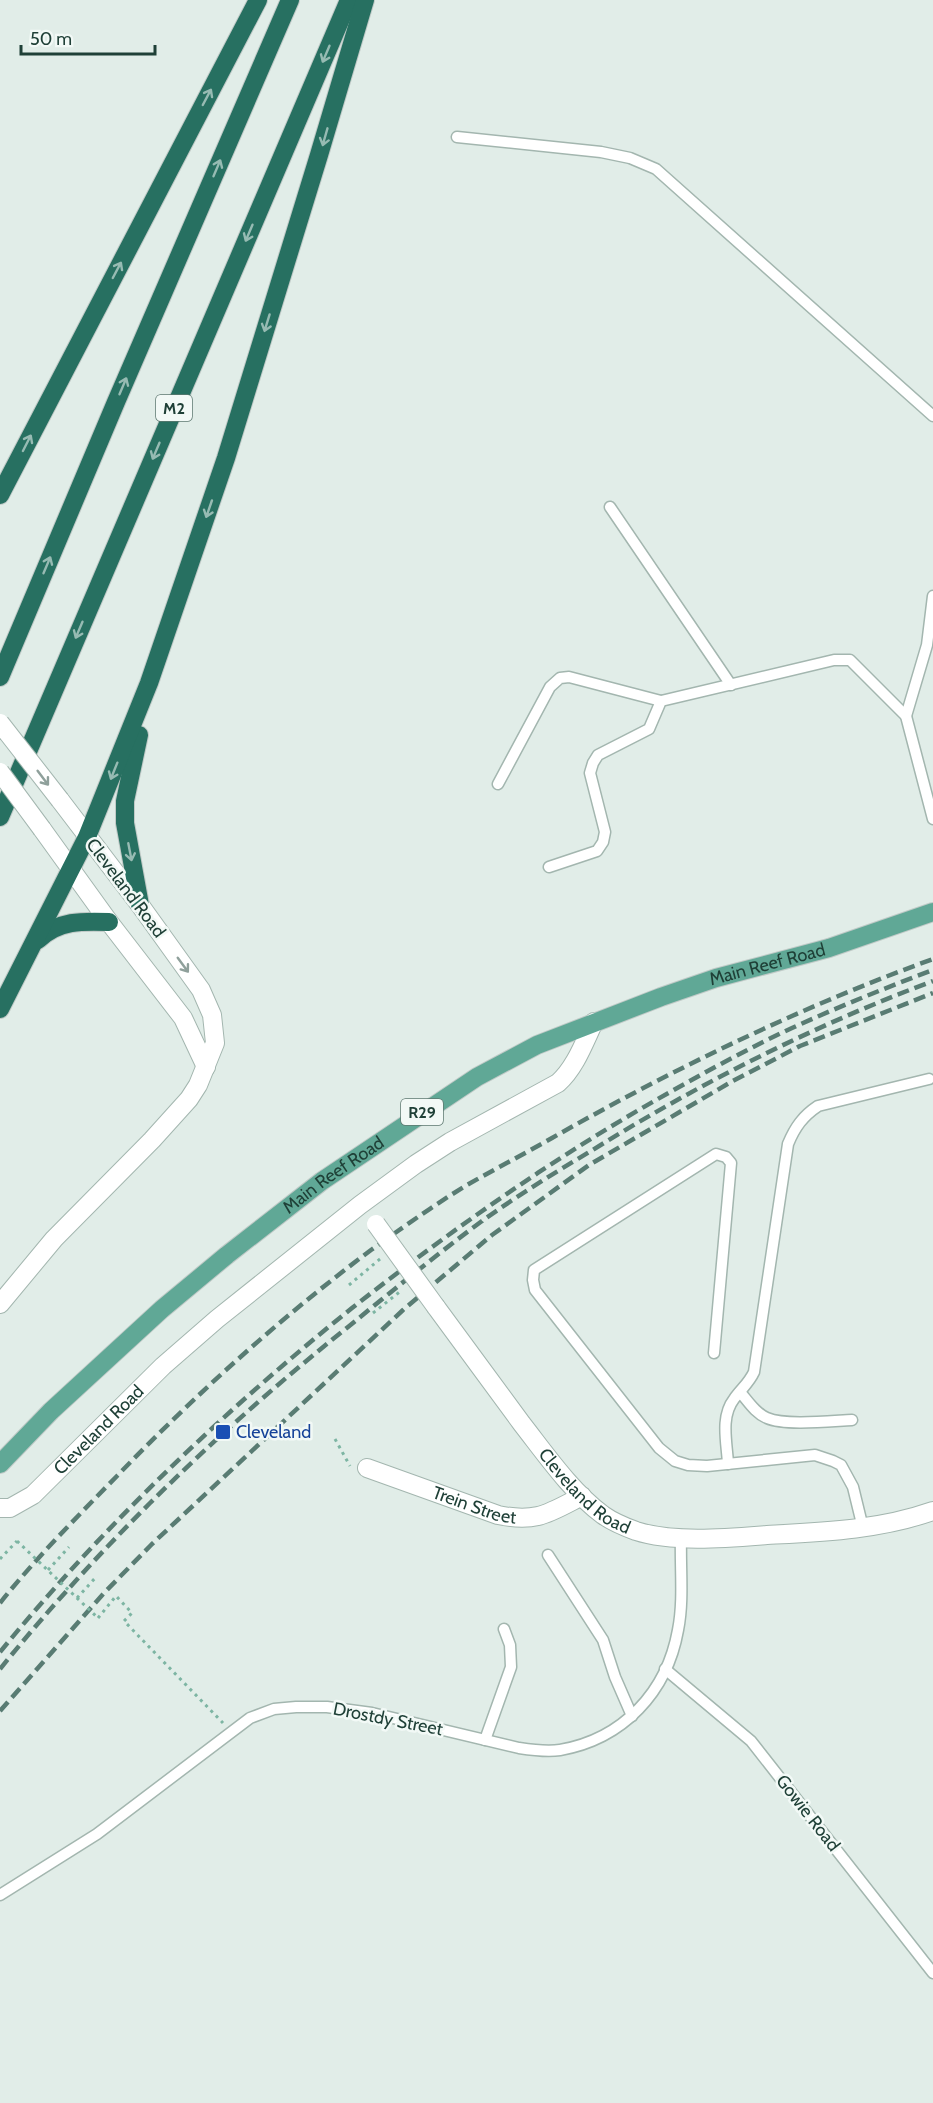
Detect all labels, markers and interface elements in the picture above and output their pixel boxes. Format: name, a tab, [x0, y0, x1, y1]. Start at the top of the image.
scale bar	[21, 18, 154, 56]
text: 50 m	[30, 28, 72, 50]
one-way arrow	[320, 44, 331, 62]
one-way arrow	[202, 89, 213, 107]
one-way arrow	[319, 127, 330, 146]
one-way arrow	[212, 160, 223, 178]
one-way arrow	[243, 223, 254, 242]
one-way arrow	[111, 262, 123, 279]
one-way arrow	[261, 313, 272, 332]
one-way arrow	[118, 377, 129, 395]
road number: M2	[156, 395, 192, 421]
one-way arrow	[21, 435, 33, 452]
one-way arrow	[149, 441, 161, 459]
one-way arrow	[202, 499, 213, 518]
one-way arrow	[42, 557, 53, 575]
one-way arrow	[73, 620, 84, 638]
one-way arrow	[107, 762, 118, 780]
one-way arrow	[36, 770, 49, 786]
street label: Cleveland Road	[82, 834, 170, 942]
one-way arrow	[125, 842, 136, 862]
street label: Main Reef Road	[707, 938, 828, 990]
one-way arrow	[177, 956, 189, 972]
road number: R29	[401, 1099, 443, 1125]
street label: Main Reef Road	[278, 1132, 388, 1218]
street label: Cleveland Road	[49, 1380, 148, 1479]
place label: Cleveland	[236, 1421, 311, 1443]
marker: Cleveland	[214, 1423, 232, 1441]
street label: Cleveland Road	[534, 1444, 634, 1539]
street label: Trein Street	[430, 1481, 517, 1529]
street label: Drostdy Street	[331, 1698, 445, 1740]
street label: Gowie Road	[771, 1770, 845, 1856]

